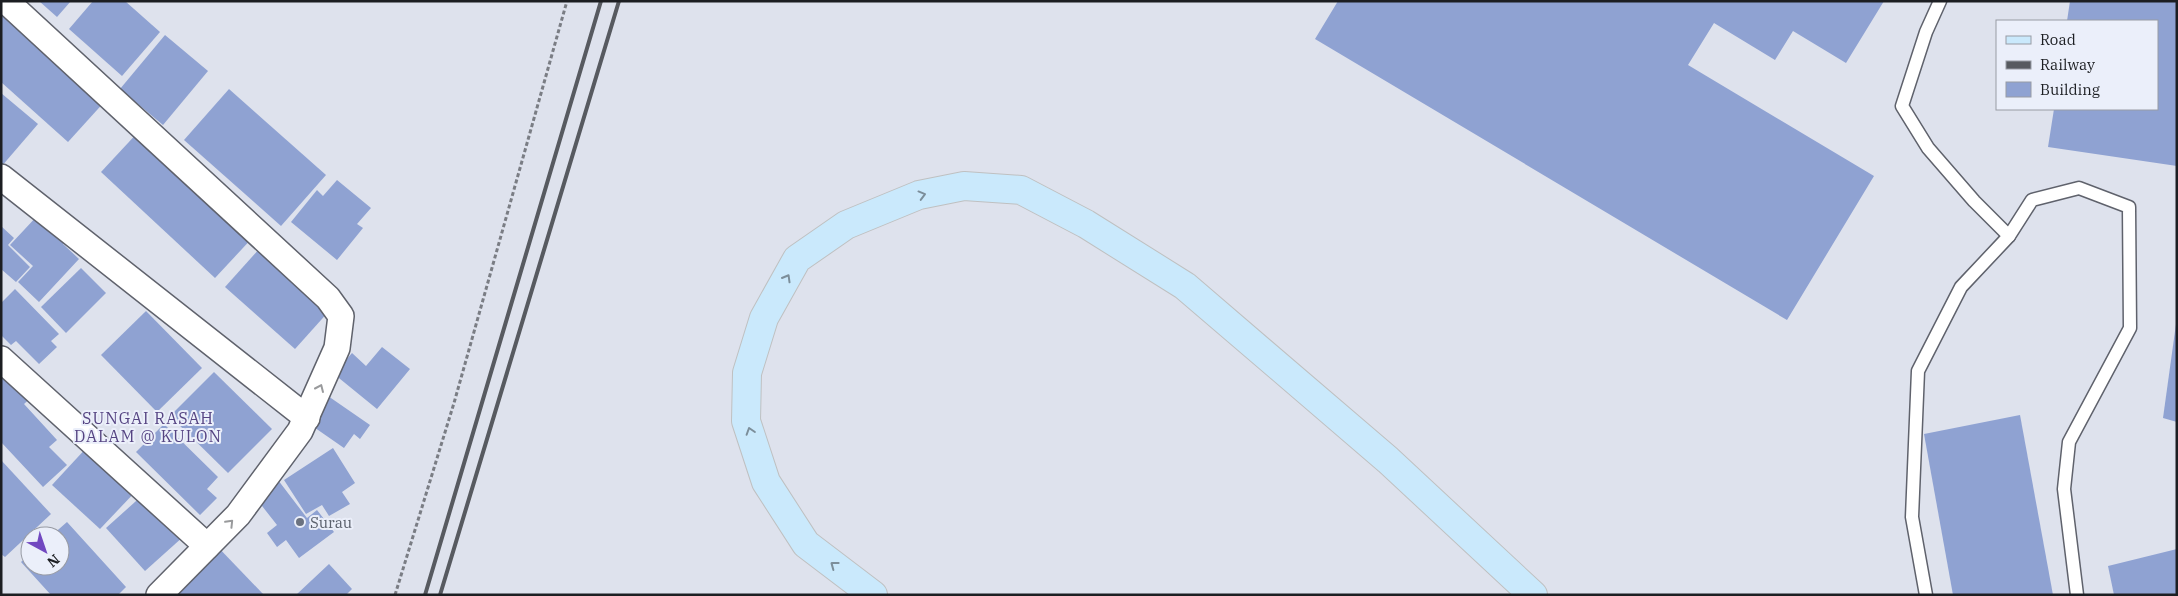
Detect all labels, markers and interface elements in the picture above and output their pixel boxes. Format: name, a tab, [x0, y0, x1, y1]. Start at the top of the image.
legend	[1996, 20, 2158, 110]
text: Road	[2040, 30, 2076, 49]
text: Railway	[2040, 55, 2095, 74]
text: Building	[2040, 80, 2100, 99]
one-way arrow	[918, 190, 927, 201]
one-way arrow	[781, 274, 791, 283]
one-way arrow	[313, 384, 324, 393]
district label: SUNGAI RASAH DALAM @ KULON	[74, 408, 222, 446]
one-way arrow	[745, 427, 755, 436]
place label: Surau	[310, 513, 352, 532]
marker: Surau	[294, 516, 306, 528]
one-way arrow	[224, 519, 233, 528]
north arrow	[20, 526, 70, 576]
text: N	[43, 551, 63, 571]
one-way arrow	[830, 562, 840, 571]

